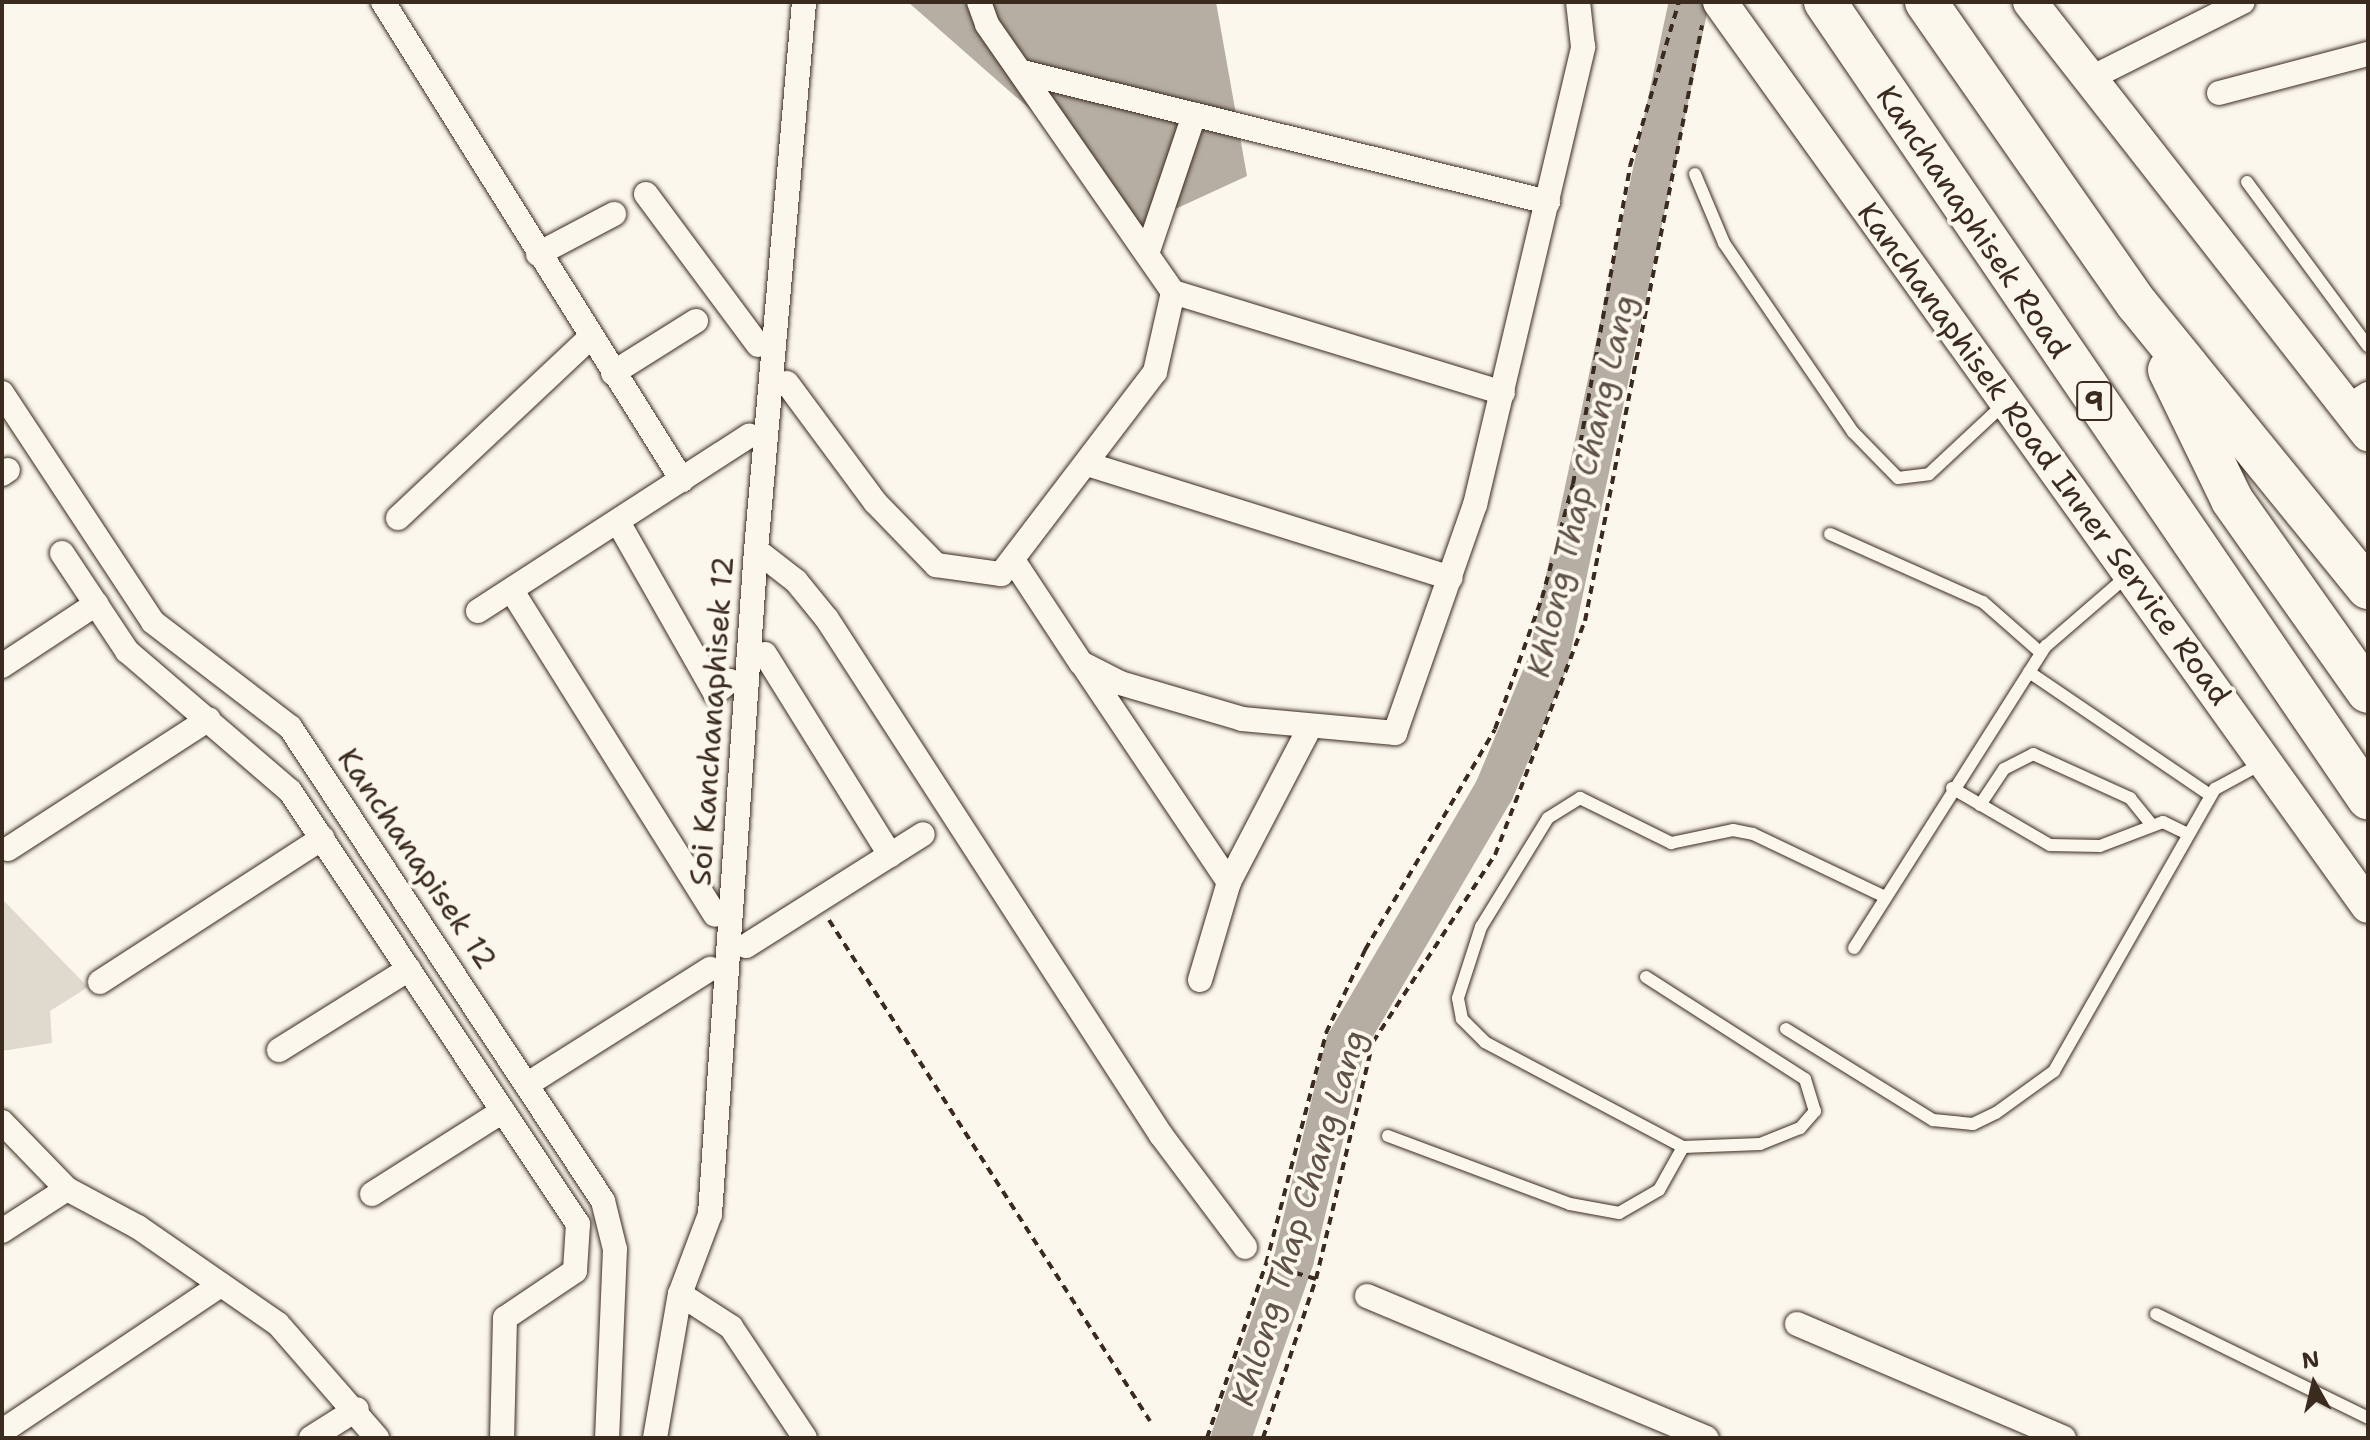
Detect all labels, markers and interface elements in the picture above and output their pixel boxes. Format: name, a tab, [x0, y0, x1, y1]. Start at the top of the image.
street label: Kanchanaphisek Road	[1868, 79, 2078, 365]
street label: Kanchanaphisek Road Inner Service Road	[1850, 196, 2238, 712]
water label: Khlong Thap Chang Lang	[1519, 291, 1645, 681]
road number: 9	[2076, 377, 2112, 425]
street label: Soi Kanchanaphisek 12	[683, 555, 741, 887]
street label: Kanchanapisek 12	[330, 742, 504, 976]
water label: Khlong Thap Chang Lang	[1223, 1025, 1375, 1411]
north arrow	[2274, 1344, 2354, 1424]
text: N	[2300, 1344, 2321, 1375]

